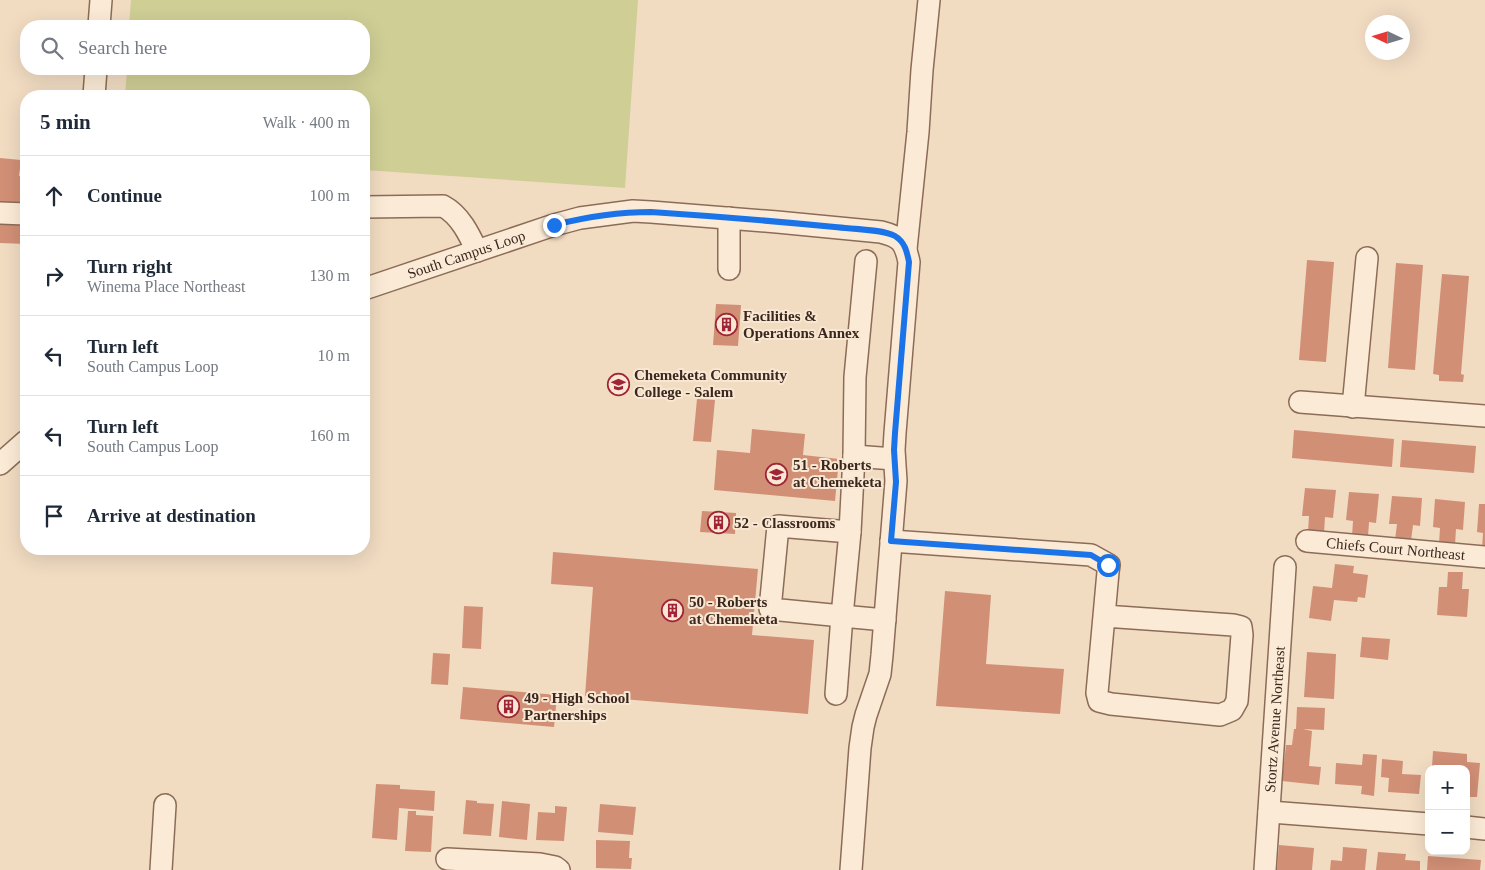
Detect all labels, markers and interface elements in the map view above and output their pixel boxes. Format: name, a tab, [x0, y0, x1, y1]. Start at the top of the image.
north arrow	[1365, 15, 1410, 60]
search box	[20, 20, 370, 75]
icon: search	[38, 34, 66, 62]
text: Search here	[78, 37, 167, 58]
text: 5 min	[40, 110, 91, 134]
text: Walk · 400 m	[263, 114, 350, 131]
icon: ahead	[40, 182, 68, 210]
text: Continue	[87, 185, 162, 206]
text: 100 m	[310, 187, 350, 204]
route end	[543, 214, 566, 237]
street label: South Campus Loop	[405, 227, 527, 282]
text: Turn right	[87, 256, 172, 277]
icon: right	[40, 262, 68, 290]
text: 130 m	[310, 267, 350, 284]
text: Winema Place Northeast	[87, 278, 245, 295]
place label: Facilities & Operations Annex	[743, 308, 860, 341]
building icon: Facilities & Operations Annex	[715, 313, 739, 337]
text: Turn left	[87, 336, 159, 357]
icon: left	[40, 342, 68, 370]
text: 10 m	[318, 347, 350, 364]
text: South Campus Loop	[87, 358, 219, 375]
place label: Chemeketa Community College - Salem	[634, 367, 787, 400]
school or university icon: Chemeketa Community College - Salem	[606, 372, 630, 396]
text: Turn left	[87, 416, 159, 437]
icon: left	[40, 422, 68, 450]
text: 160 m	[310, 427, 350, 444]
text: South Campus Loop	[87, 438, 219, 455]
place label: 51 - Roberts at Chemeketa	[793, 457, 882, 490]
school or university icon: 51 - Roberts at Chemeketa	[765, 462, 789, 486]
icon: arrive	[40, 502, 68, 530]
text: Arrive at destination	[87, 505, 256, 526]
building icon: 52 - Classrooms	[706, 511, 730, 535]
place label: 52 - Classrooms	[734, 515, 836, 531]
street label: Chiefs Court Northeast	[1326, 535, 1467, 563]
route start	[1097, 554, 1120, 577]
place label: 50 - Roberts at Chemeketa	[689, 594, 778, 627]
building icon: 50 - Roberts at Chemeketa	[661, 599, 685, 623]
street label: Stortz Avenue Northeast	[1262, 645, 1288, 793]
place label: 49 - High School Partnerships	[524, 690, 629, 723]
building icon: 49 - High School Partnerships	[496, 695, 520, 719]
map controls	[1425, 765, 1470, 855]
button: +	[1425, 765, 1470, 810]
button: −	[1425, 810, 1470, 855]

